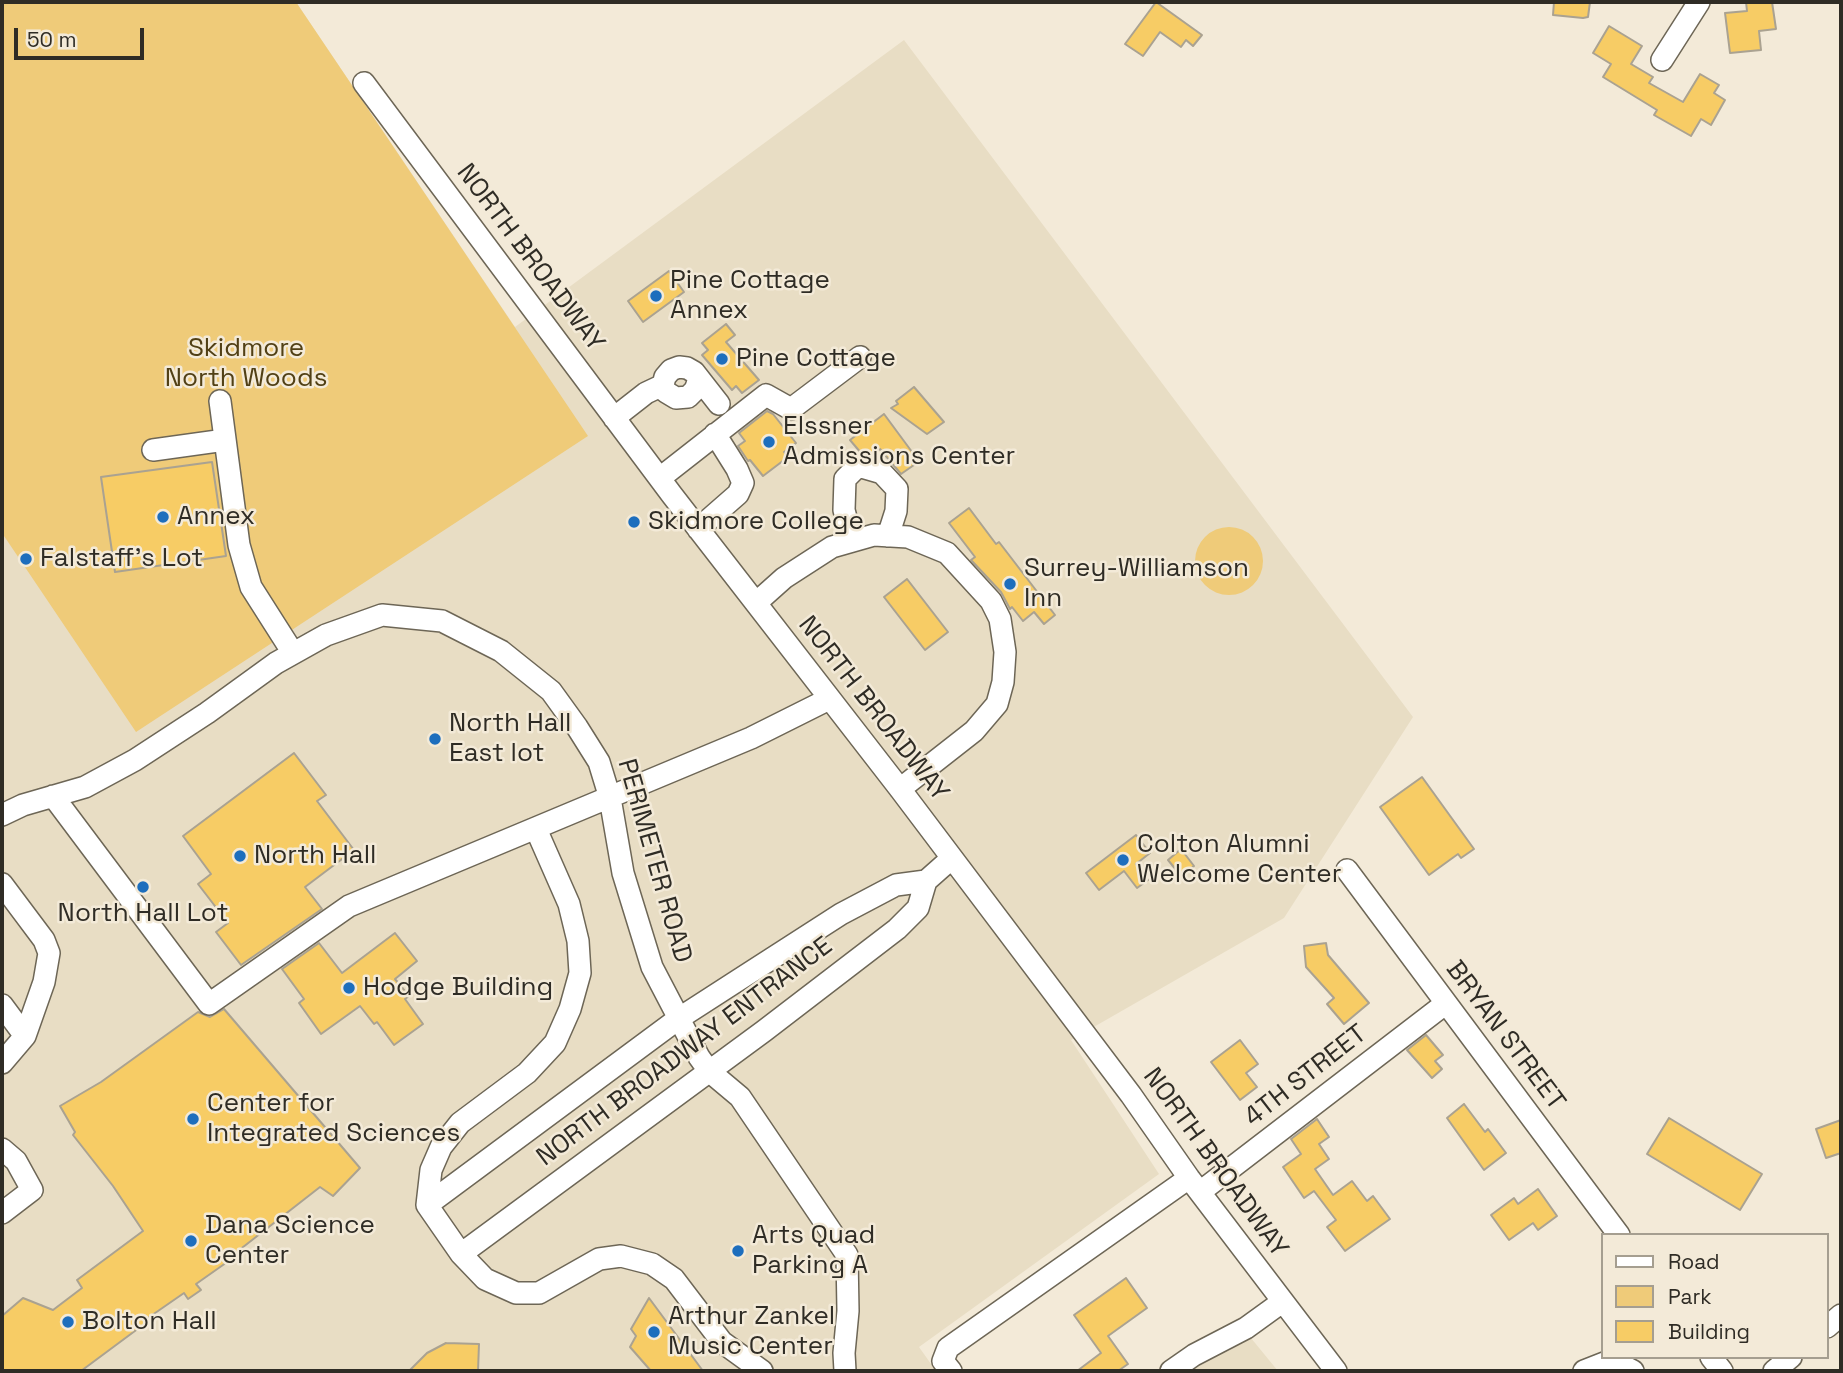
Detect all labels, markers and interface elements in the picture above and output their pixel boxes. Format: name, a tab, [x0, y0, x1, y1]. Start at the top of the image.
scale bar	[18, 14, 147, 58]
text: 50 m	[27, 26, 77, 53]
street label: NORTH BROADWAY	[449, 158, 611, 358]
place label: Pine Cottage Annex	[670, 265, 830, 326]
marker: Pine Cottage Annex	[648, 288, 664, 304]
park label: Skidmore North Woods	[165, 333, 327, 394]
place label: Pine Cottage	[736, 343, 896, 375]
marker: Pine Cottage	[714, 351, 730, 367]
place label: Elssner Admissions Center	[783, 411, 1015, 472]
marker: Elssner Admissions Center	[761, 434, 777, 450]
place label: Annex	[177, 501, 255, 533]
place label: Skidmore College	[648, 506, 864, 538]
marker: Annex	[155, 509, 171, 525]
marker: Skidmore College	[626, 514, 642, 530]
place label: Falstaff's Lot	[40, 543, 203, 575]
marker: Falstaff's Lot	[18, 551, 34, 567]
place label: Surrey-Williamson Inn	[1024, 553, 1249, 614]
marker: Surrey-Williamson Inn	[1002, 576, 1018, 592]
street label: NORTH BROADWAY	[791, 610, 955, 808]
place label: North Hall East lot	[449, 708, 571, 770]
marker: North Hall East lot	[427, 731, 443, 747]
street label: PERIMETER ROAD	[610, 756, 698, 966]
place label: Colton Alumni Welcome Center	[1137, 829, 1342, 890]
place label: North Hall	[254, 840, 376, 872]
marker: North Hall	[232, 848, 248, 864]
marker: Colton Alumni Welcome Center	[1115, 852, 1131, 868]
marker: North Hall Lot	[135, 879, 151, 895]
place label: North Hall Lot	[58, 898, 228, 930]
street label: NORTH BROADWAY ENTRANCE	[531, 931, 839, 1173]
street label: BRYAN STREET	[1439, 955, 1571, 1117]
place label: Hodge Building	[363, 972, 553, 1004]
marker: Hodge Building	[341, 980, 357, 996]
street label: 4TH STREET	[1239, 1019, 1373, 1133]
street label: NORTH BROADWAY	[1136, 1062, 1294, 1264]
place label: Center for Integrated Sciences	[207, 1088, 460, 1150]
marker: Center for Integrated Sciences	[185, 1111, 201, 1127]
place label: Dana Science Center	[205, 1210, 375, 1272]
place label: Arts Quad Parking A	[752, 1220, 875, 1282]
marker: Dana Science Center	[183, 1233, 199, 1249]
legend	[1602, 1233, 1829, 1359]
marker: Arts Quad Parking A	[730, 1243, 746, 1259]
text: Road	[1668, 1248, 1720, 1275]
text: Park	[1668, 1283, 1712, 1310]
place label: Arthur Zankel Music Center	[668, 1301, 835, 1362]
place label: Bolton Hall	[82, 1306, 217, 1338]
marker: Bolton Hall	[60, 1314, 76, 1330]
text: Building	[1668, 1318, 1750, 1345]
marker: Arthur Zankel Music Center	[646, 1324, 662, 1340]

